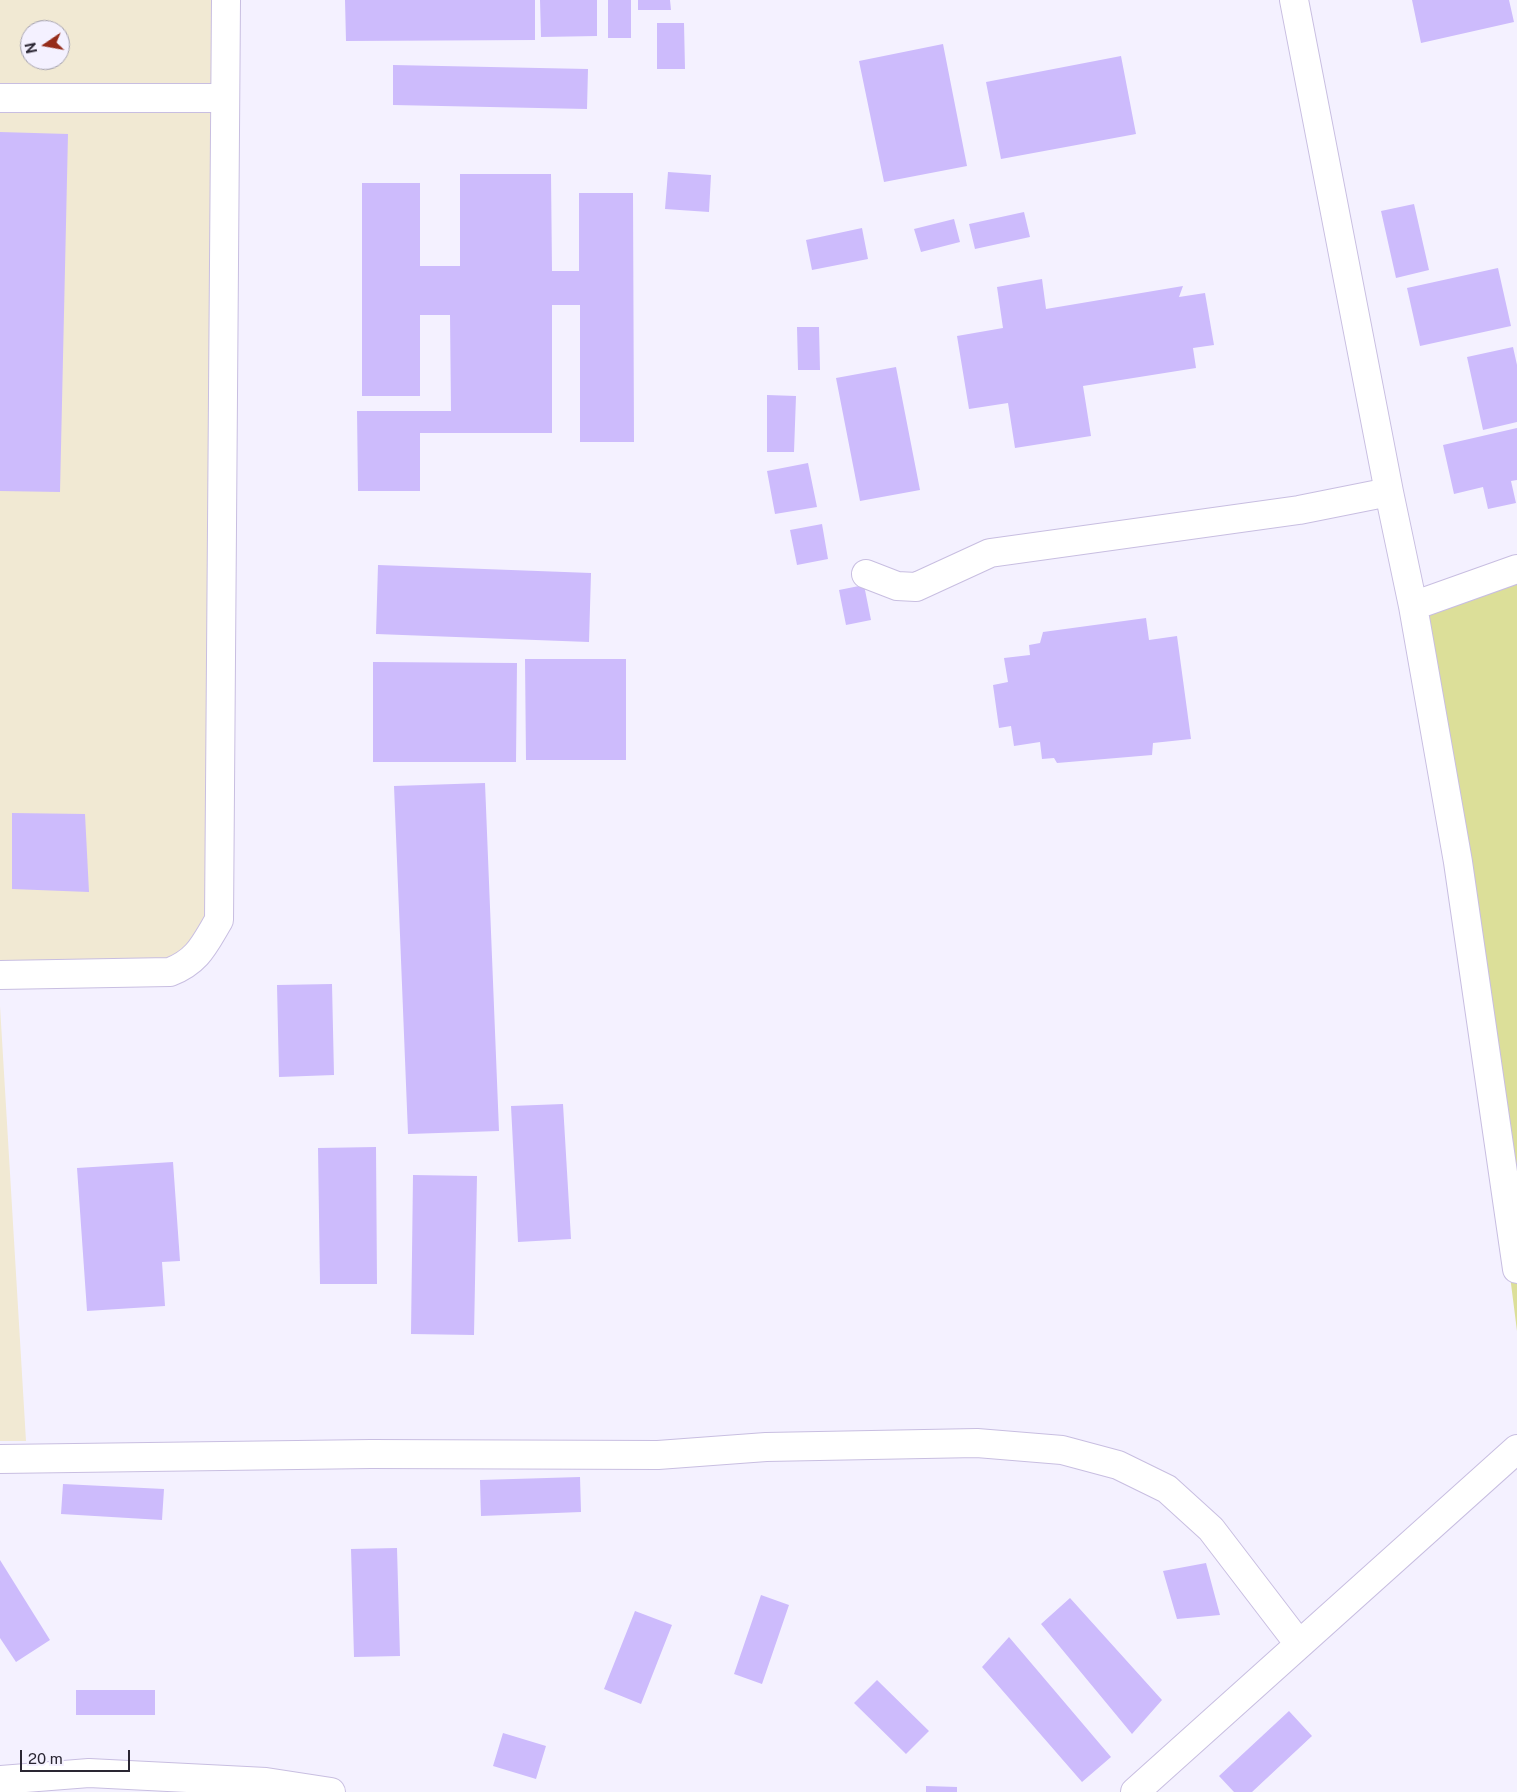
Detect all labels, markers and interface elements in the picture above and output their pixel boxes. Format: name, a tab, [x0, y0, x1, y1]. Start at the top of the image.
north arrow	[20, 20, 70, 70]
text: N	[22, 41, 40, 55]
scale bar	[22, 1740, 132, 1772]
text: 20 m	[28, 1750, 63, 1767]

